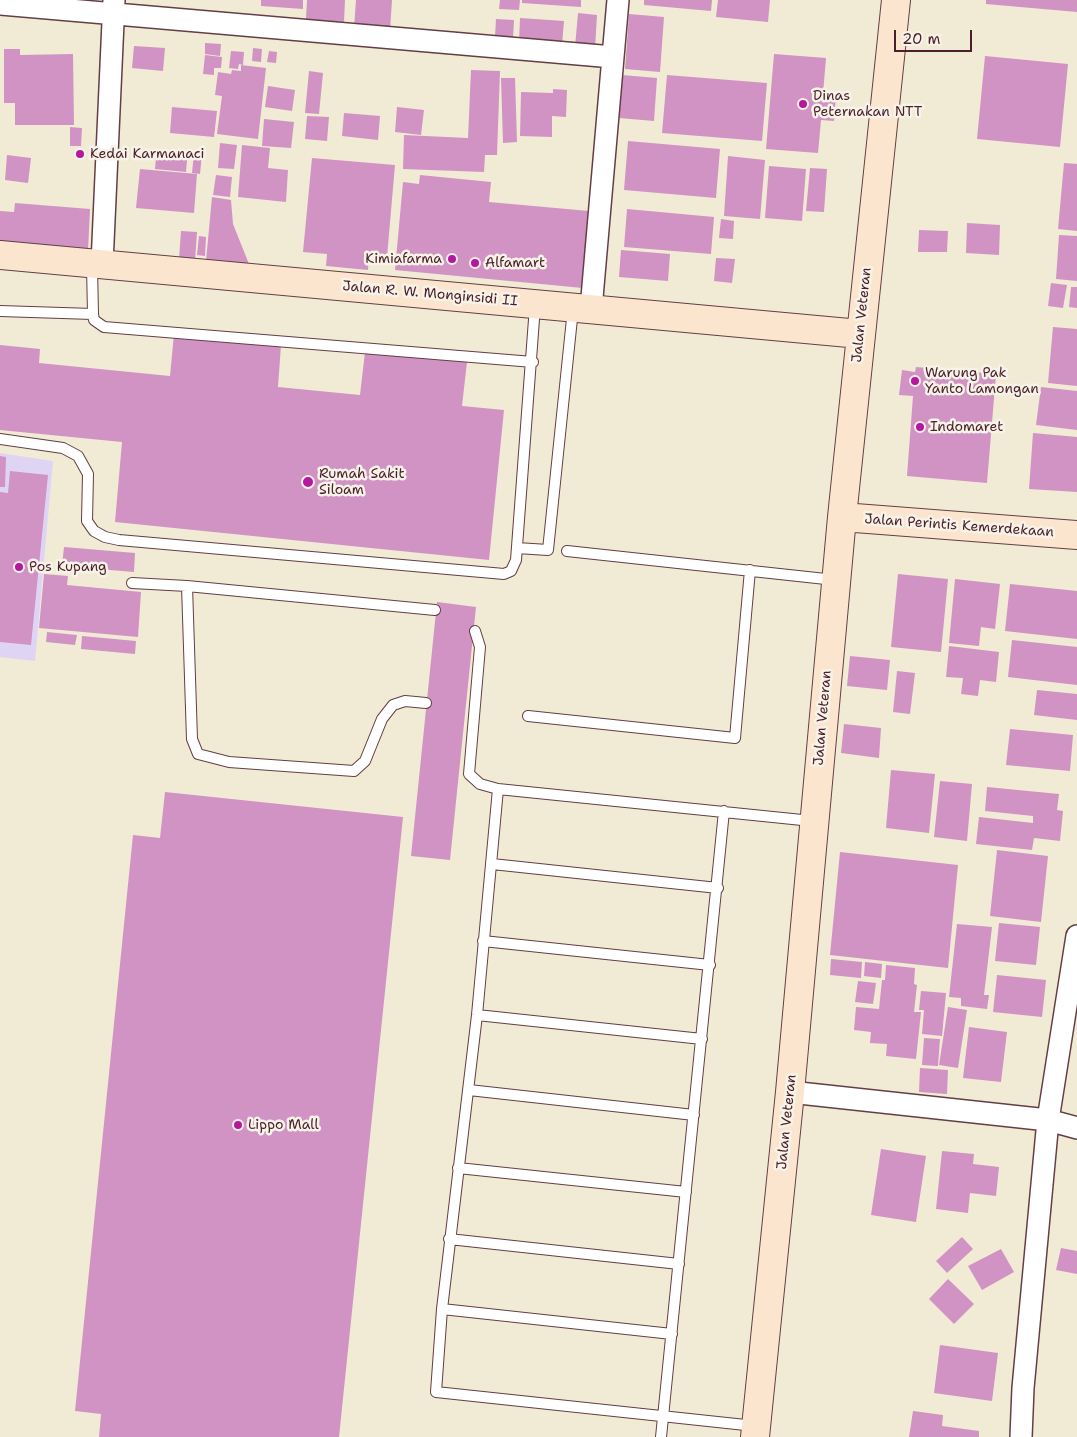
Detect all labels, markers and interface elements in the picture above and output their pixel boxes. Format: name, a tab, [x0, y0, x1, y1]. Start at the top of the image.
scale bar	[897, 20, 974, 52]
text: 20 m	[902, 29, 941, 49]
place label: Dinas Peternakan NTT	[813, 88, 922, 120]
marker: Dinas Peternakan NTT	[797, 98, 809, 110]
place label: Kedai Karmanaci	[90, 146, 204, 162]
marker: Kedai Karmanaci	[74, 148, 86, 160]
place label: Kimiafarma	[365, 251, 442, 267]
marker: Kimiafarma	[446, 253, 458, 265]
place label: Alfamart	[485, 255, 545, 271]
marker: Alfamart	[469, 257, 481, 269]
street label: Jalan Veteran	[849, 267, 875, 363]
street label: Jalan R. W. Monginsidi II	[342, 278, 518, 310]
place label: Warung Pak Yanto Lamongan	[925, 365, 1039, 398]
marker: Warung Pak Yanto Lamongan	[909, 375, 921, 387]
place label: Indomaret	[930, 419, 1003, 435]
marker: Indomaret	[914, 421, 926, 433]
place label: Rumah Sakit Siloam	[319, 466, 405, 498]
marker: Rumah Sakit Siloam	[301, 475, 315, 489]
street label: Jalan Perintis Kemerdekaan	[864, 511, 1054, 541]
place label: Pos Kupang	[29, 559, 107, 575]
marker: Pos Kupang	[13, 561, 25, 573]
street label: Jalan Veteran	[810, 670, 836, 766]
street label: Jalan Veteran	[774, 1074, 800, 1170]
place label: Lippo Mall	[248, 1117, 319, 1133]
marker: Lippo Mall	[232, 1119, 244, 1131]

